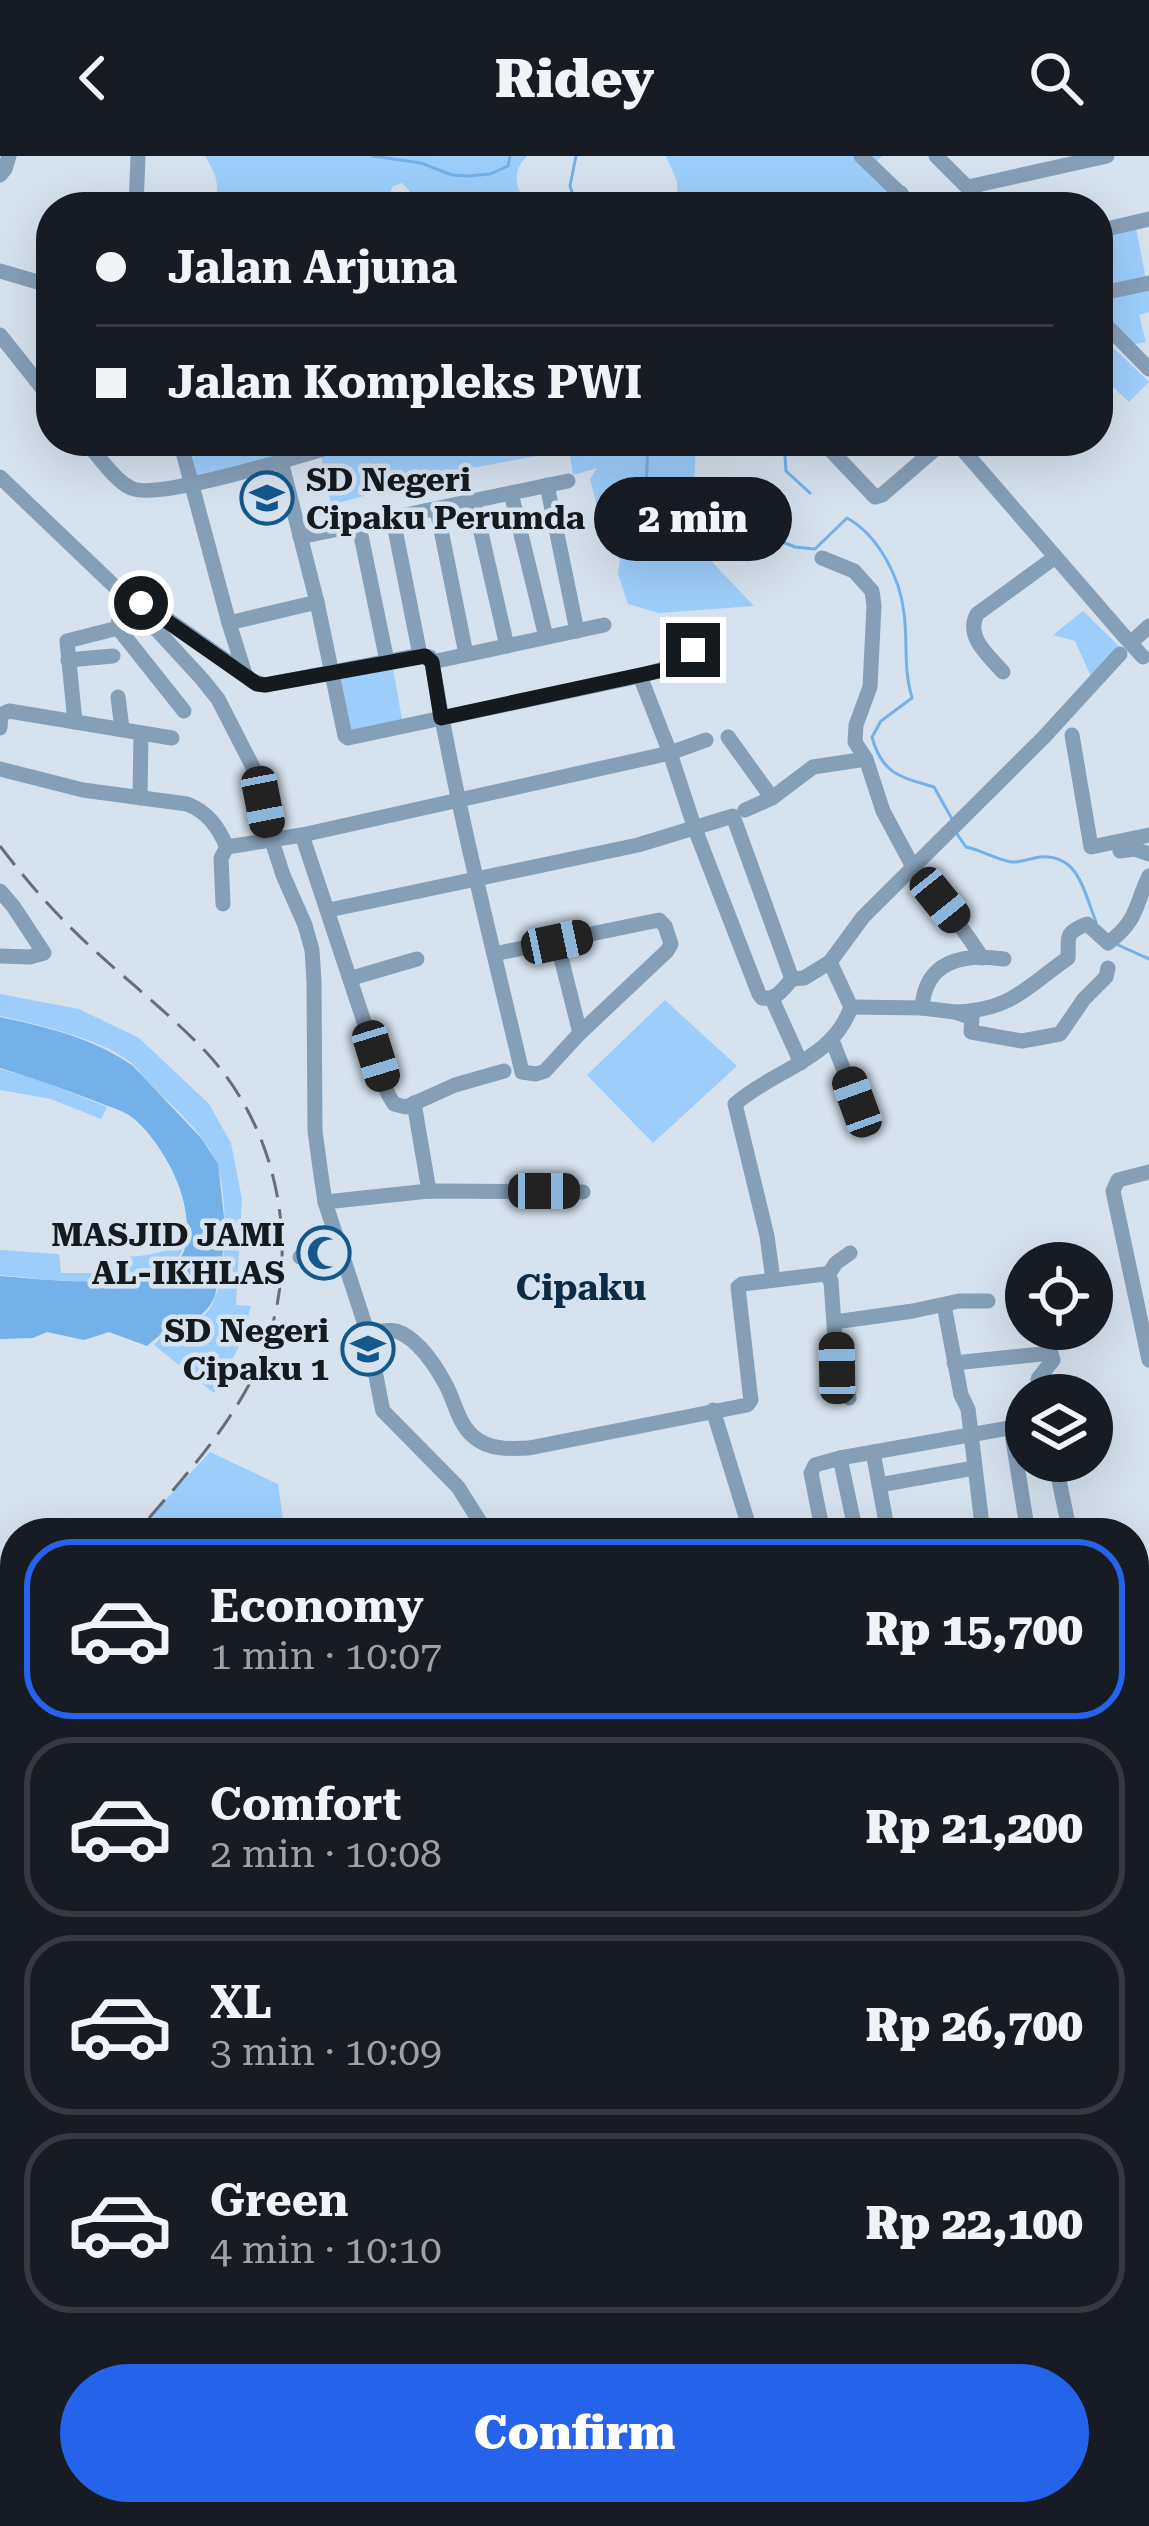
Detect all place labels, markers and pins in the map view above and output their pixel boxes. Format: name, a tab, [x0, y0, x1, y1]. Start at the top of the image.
place label: SD Negeri Cipaku Perumda	[306, 460, 586, 537]
school or university icon: SD Negeri Cipaku Perumda	[239, 470, 295, 526]
place label: MASJID JAMI AL-IKHLAS	[51, 1215, 285, 1292]
mosque icon: MASJID JAMI AL-IKHLAS	[296, 1225, 352, 1281]
place label: SD Negeri Cipaku 1	[164, 1311, 329, 1388]
school or university icon: SD Negeri Cipaku 1	[340, 1321, 396, 1377]

